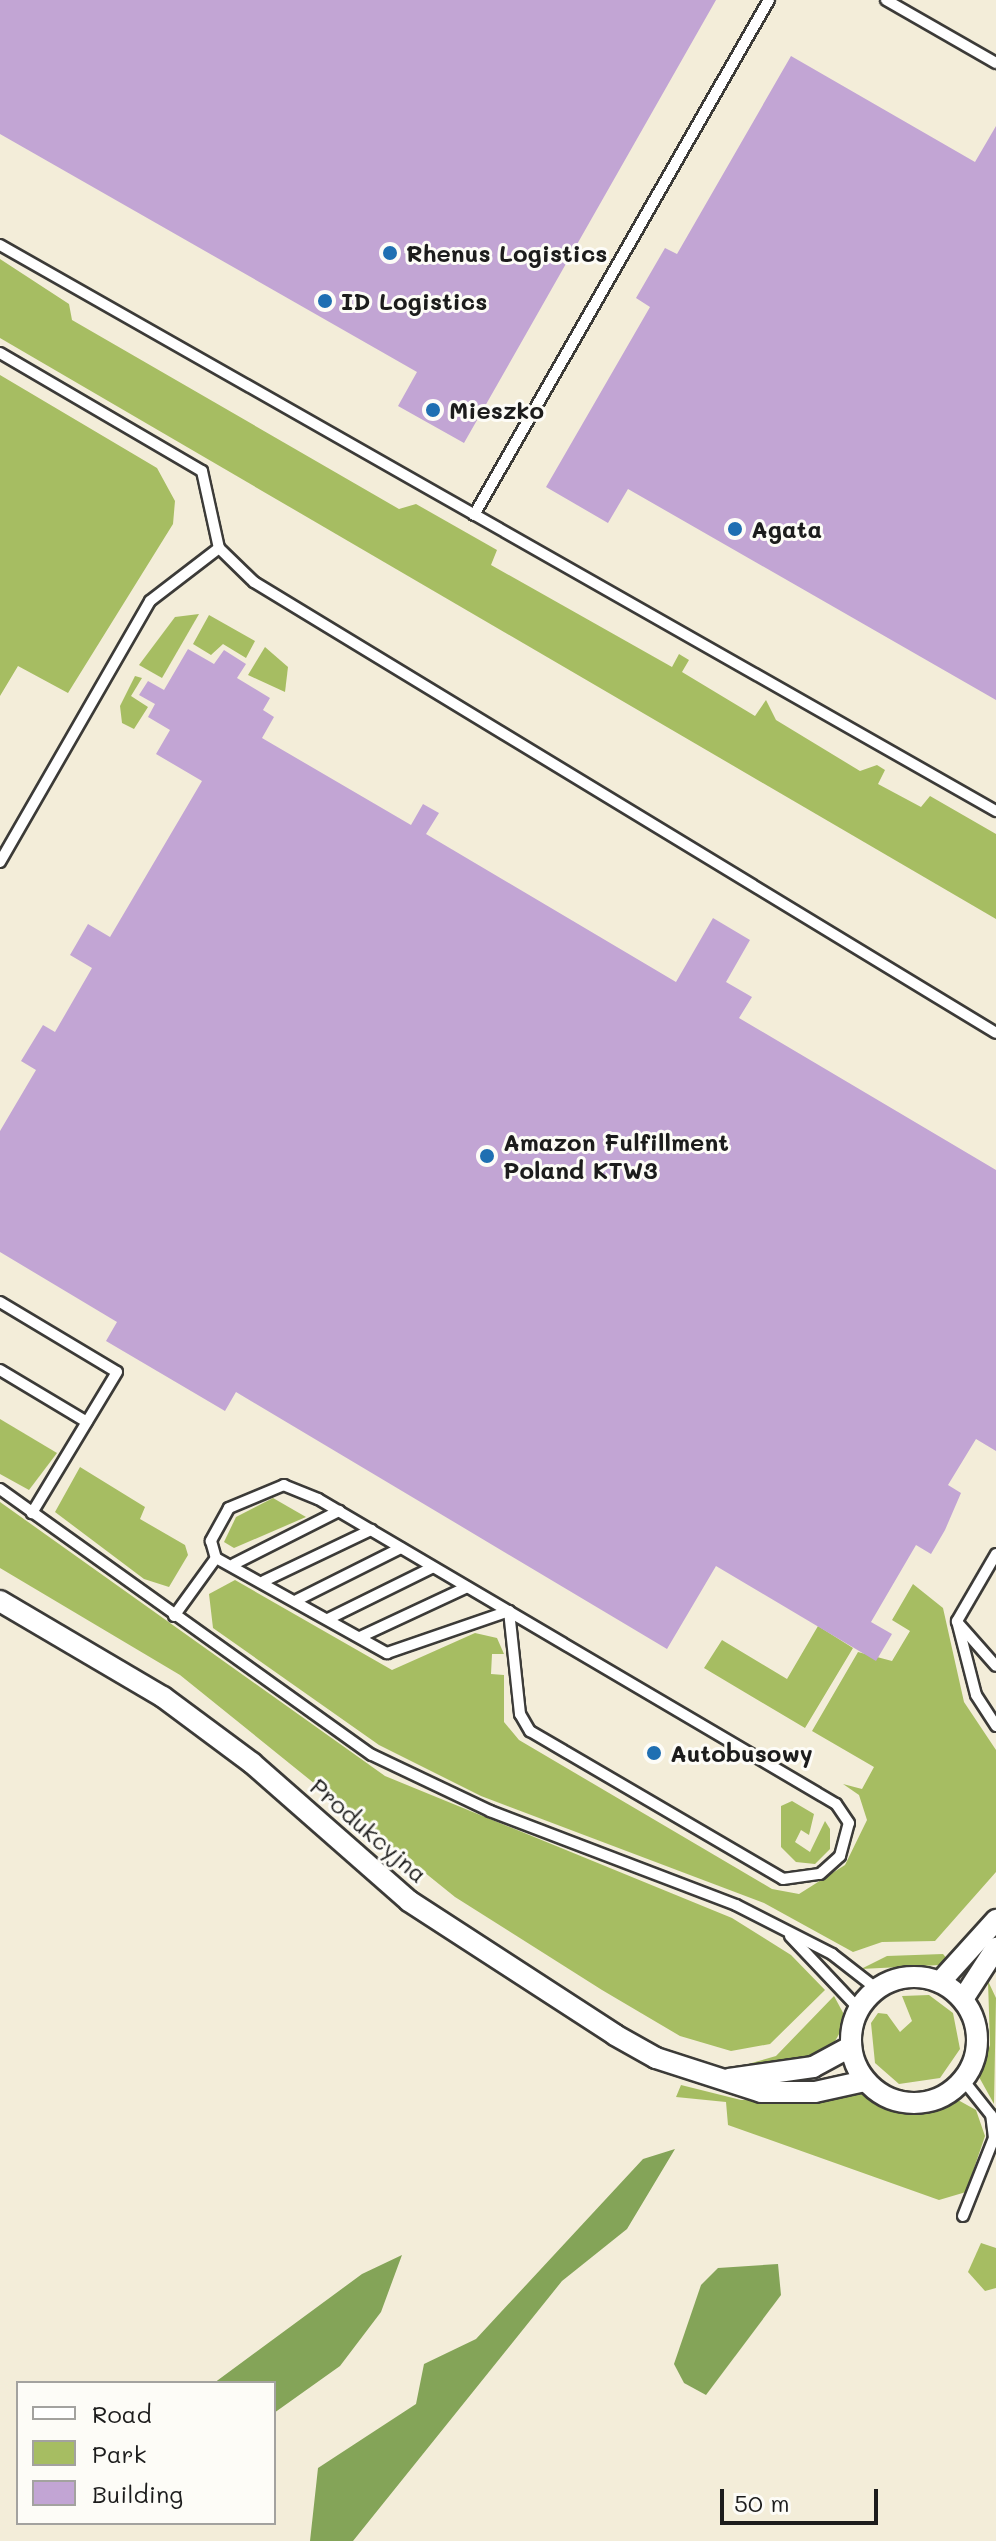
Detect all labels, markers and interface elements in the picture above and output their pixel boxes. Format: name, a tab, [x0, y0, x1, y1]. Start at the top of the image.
place label: Rhenus Logistics	[406, 239, 607, 267]
marker: Rhenus Logistics	[381, 244, 399, 262]
place label: ID Logistics	[341, 287, 487, 315]
marker: ID Logistics	[316, 292, 334, 310]
place label: Mieszko	[449, 396, 544, 424]
marker: Mieszko	[424, 401, 442, 419]
place label: Agata	[751, 515, 822, 543]
marker: Agata	[726, 520, 744, 538]
place label: Amazon Fulfillment Poland KTW3	[503, 1128, 729, 1184]
marker: Amazon Fulfillment Poland KTW3	[478, 1147, 496, 1165]
place label: Autobusowy	[670, 1739, 813, 1767]
marker: Autobusowy	[645, 1744, 663, 1762]
street label: Produkcyjna	[305, 1772, 433, 1888]
legend	[16, 2381, 276, 2525]
text: Road	[92, 2398, 152, 2429]
text: Park	[92, 2438, 146, 2469]
scale bar	[724, 2473, 882, 2523]
text: Building	[92, 2478, 183, 2509]
text: 50 m	[734, 2487, 790, 2518]

